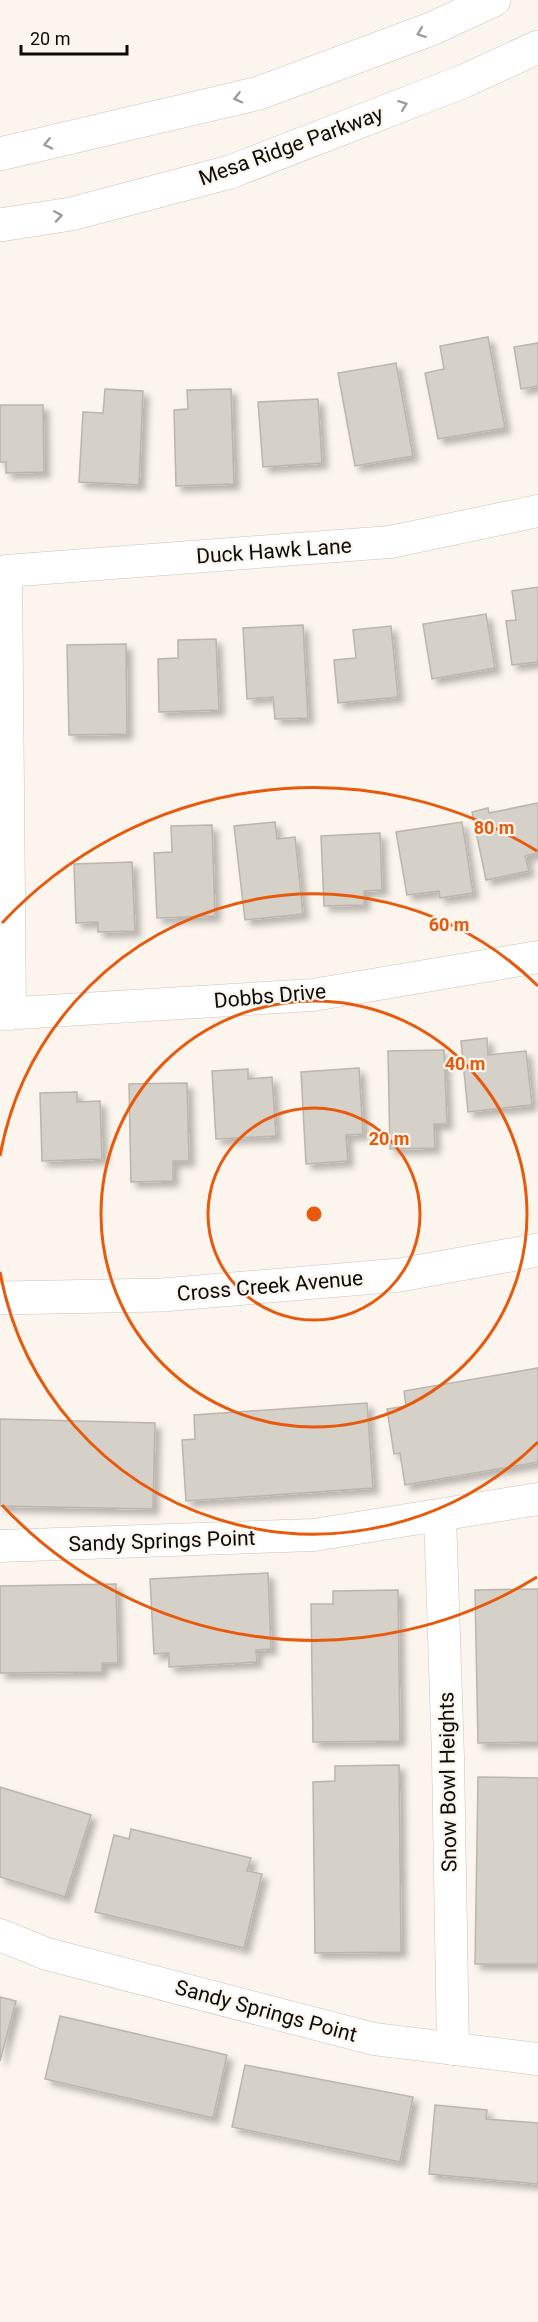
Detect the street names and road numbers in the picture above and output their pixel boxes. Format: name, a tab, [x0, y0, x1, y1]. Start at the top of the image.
street label: Mesa Ridge Parkway	[196, 101, 386, 191]
street label: Duck Hawk Lane	[195, 534, 353, 568]
street label: Dobbs Drive	[213, 979, 327, 1013]
street label: Cross Creek Avenue	[176, 1266, 364, 1306]
street label: Sandy Springs Point	[68, 1526, 256, 1556]
street label: Snow Bowl Heights	[434, 1692, 462, 1872]
street label: Sandy Springs Point	[173, 1975, 360, 2047]

